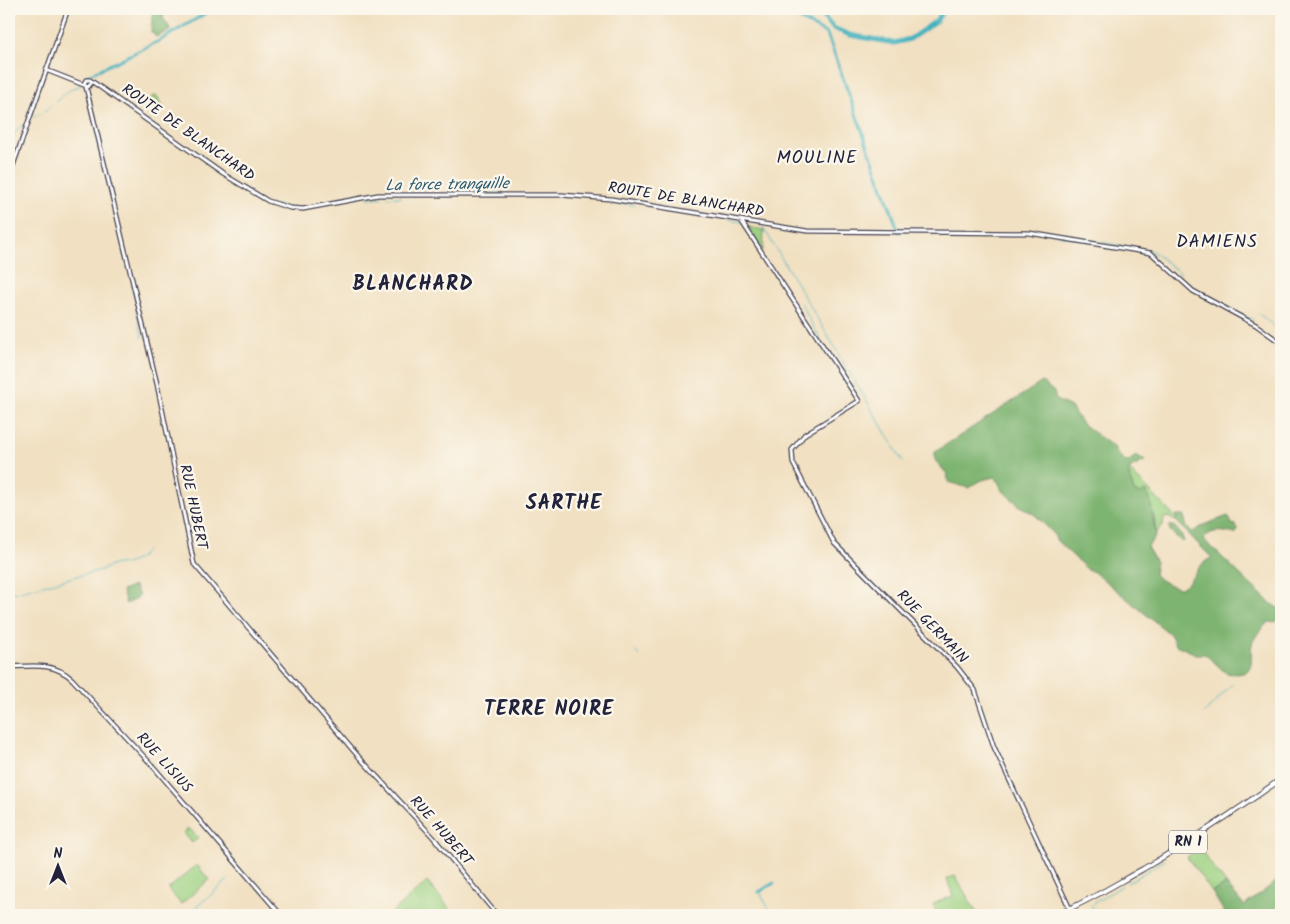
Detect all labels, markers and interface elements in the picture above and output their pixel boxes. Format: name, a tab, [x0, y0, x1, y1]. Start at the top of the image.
street label: ROUTE DE BLANCHARD	[116, 78, 260, 188]
district label: MOULINE	[776, 144, 858, 173]
water label: La force tranquille	[385, 171, 511, 199]
street label: ROUTE DE BLANCHARD	[606, 176, 766, 224]
district label: DAMIENS	[1176, 228, 1258, 257]
district label: BLANCHARD	[353, 269, 473, 301]
street label: RUE HUBERT	[172, 462, 214, 554]
district label: SARTHE	[526, 488, 602, 520]
street label: RUE GERMAIN	[890, 585, 974, 669]
district label: TERRE NOIRE	[484, 694, 614, 726]
street label: RUE LISIUS	[130, 727, 198, 799]
street label: RUE HUBERT	[404, 790, 480, 873]
road number: RN 1	[1169, 830, 1207, 854]
north arrow	[32, 842, 82, 892]
text: N	[54, 843, 63, 865]

